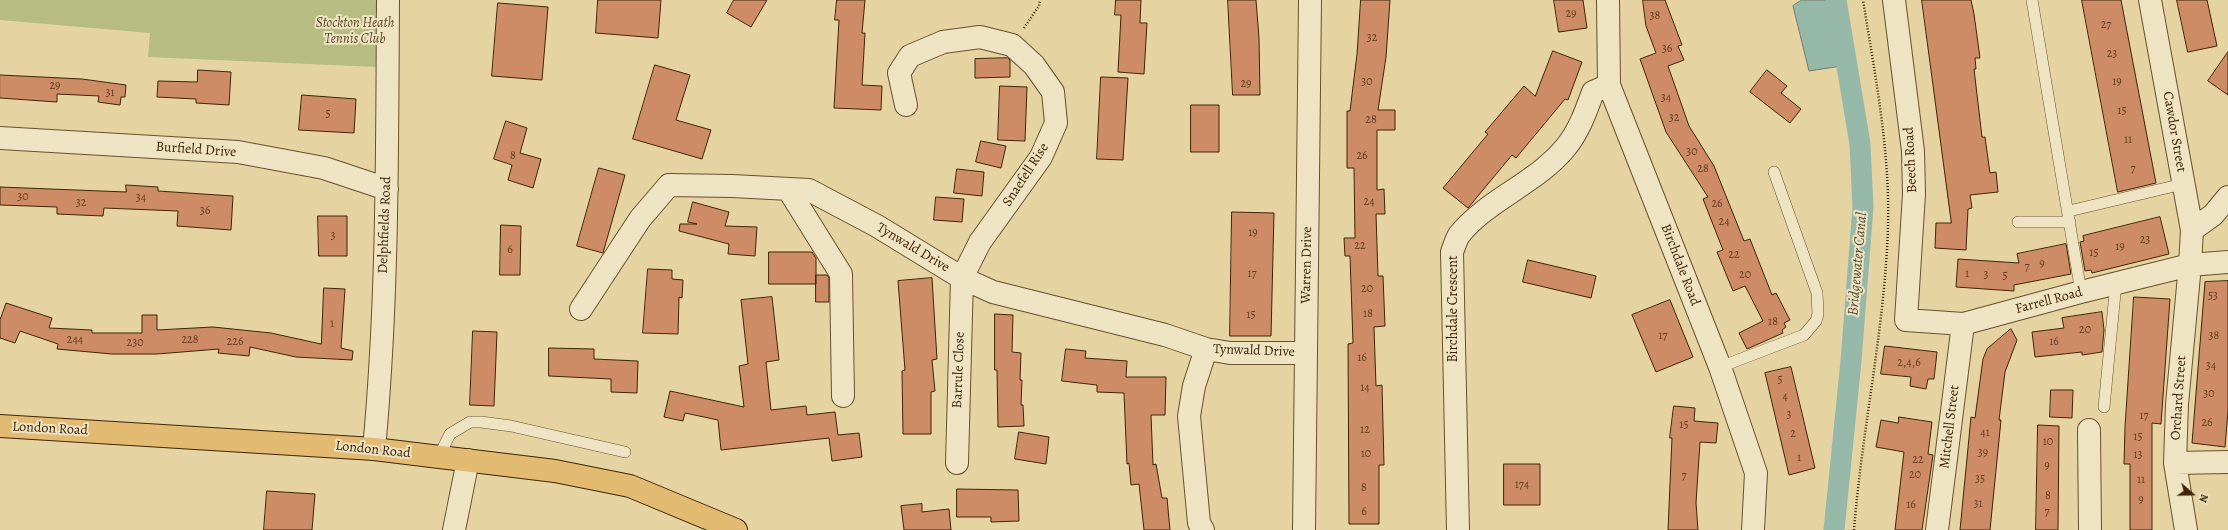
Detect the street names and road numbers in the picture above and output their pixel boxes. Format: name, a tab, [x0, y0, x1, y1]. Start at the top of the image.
street label: Cawdor Street	[2159, 90, 2189, 174]
street label: Beech Road	[1901, 127, 1921, 193]
street label: Burfield Drive	[155, 139, 237, 161]
street label: Snaefell Rise	[999, 140, 1053, 210]
street label: Delphfields Road	[375, 176, 395, 274]
street label: Tynwald Drive	[874, 220, 952, 276]
street label: Birchdale Road	[1657, 222, 1703, 308]
street label: Warren Drive	[1298, 226, 1316, 304]
street label: Birchdale Crescent	[1446, 255, 1462, 363]
street label: Farrell Road	[2014, 284, 2084, 318]
street label: Barrule Close	[949, 331, 969, 409]
street label: Tynwald Drive	[1213, 341, 1295, 361]
street label: Orchard Street	[2168, 355, 2190, 441]
street label: Mitchell Street	[1937, 384, 1963, 470]
street label: London Road	[12, 419, 88, 439]
street label: London Road	[334, 438, 412, 462]

